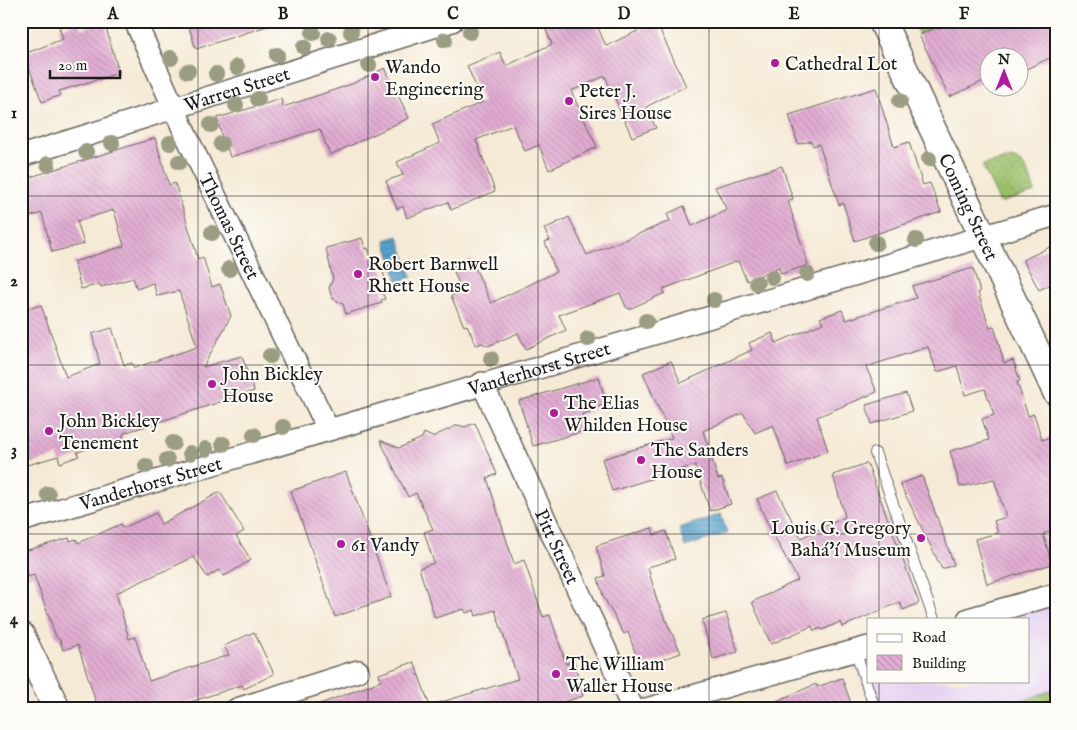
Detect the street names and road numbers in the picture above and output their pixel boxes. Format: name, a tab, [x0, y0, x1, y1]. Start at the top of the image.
street label: Warren Street	[181, 62, 294, 118]
street label: Coming Street	[932, 150, 1003, 265]
street label: Thomas Street	[192, 170, 264, 284]
street label: Vanderhorst Street	[464, 337, 614, 402]
street label: Vanderhorst Street	[76, 452, 225, 517]
street label: Pitt Street	[528, 506, 584, 589]

